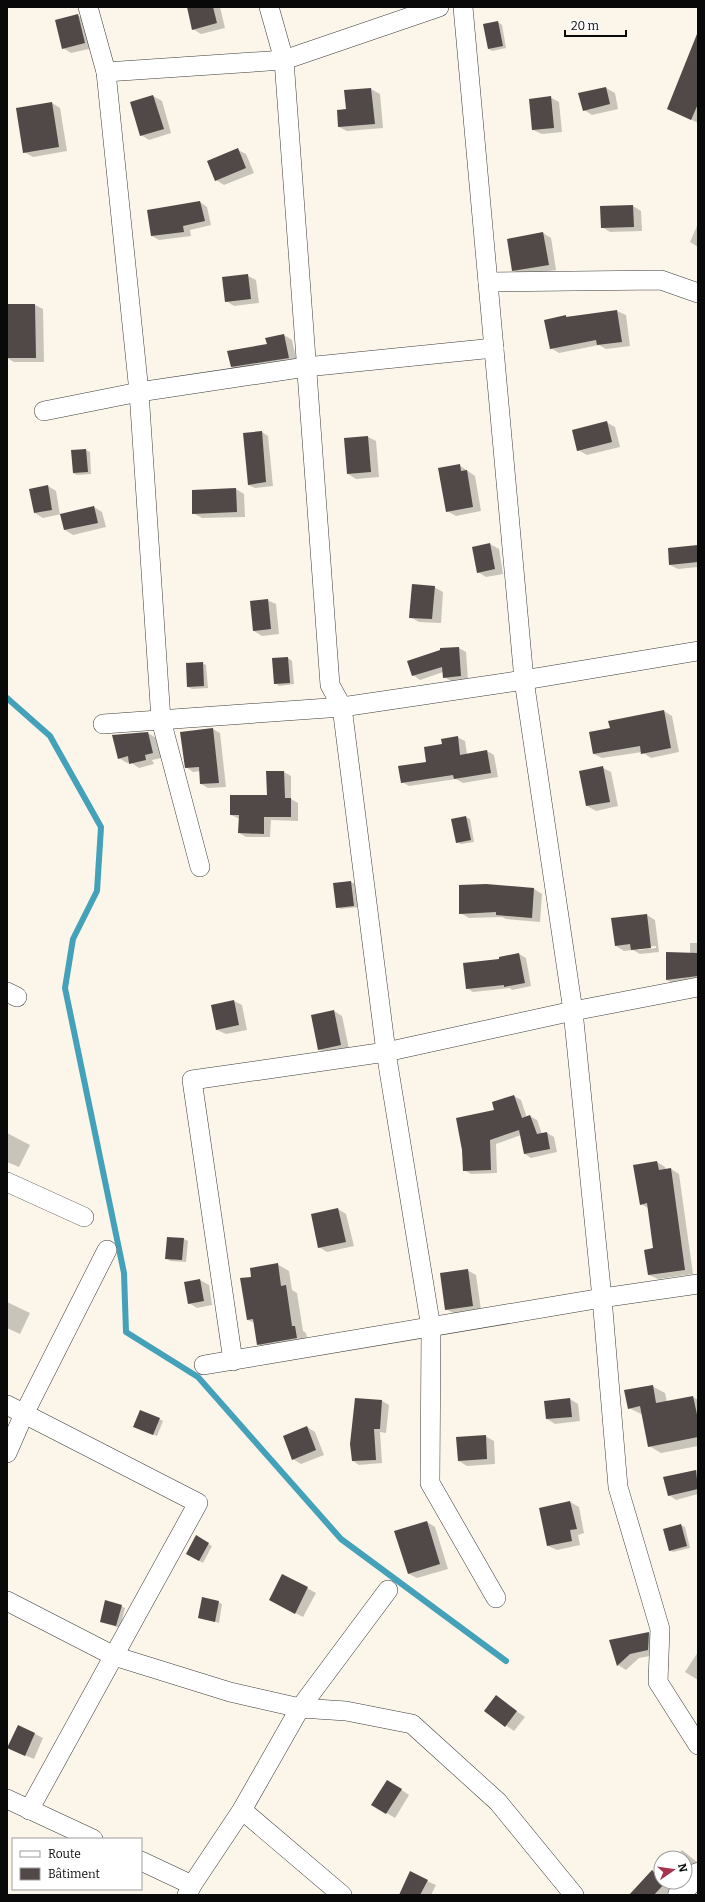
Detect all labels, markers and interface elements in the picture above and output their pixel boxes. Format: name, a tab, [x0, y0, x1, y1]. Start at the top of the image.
scale bar	[565, 12, 626, 38]
text: 20 m	[571, 19, 600, 33]
legend	[12, 1838, 142, 1890]
text: Route	[48, 1847, 81, 1861]
north arrow	[653, 1850, 693, 1890]
text: N	[675, 1862, 690, 1874]
text: Bâtiment	[48, 1867, 101, 1881]

